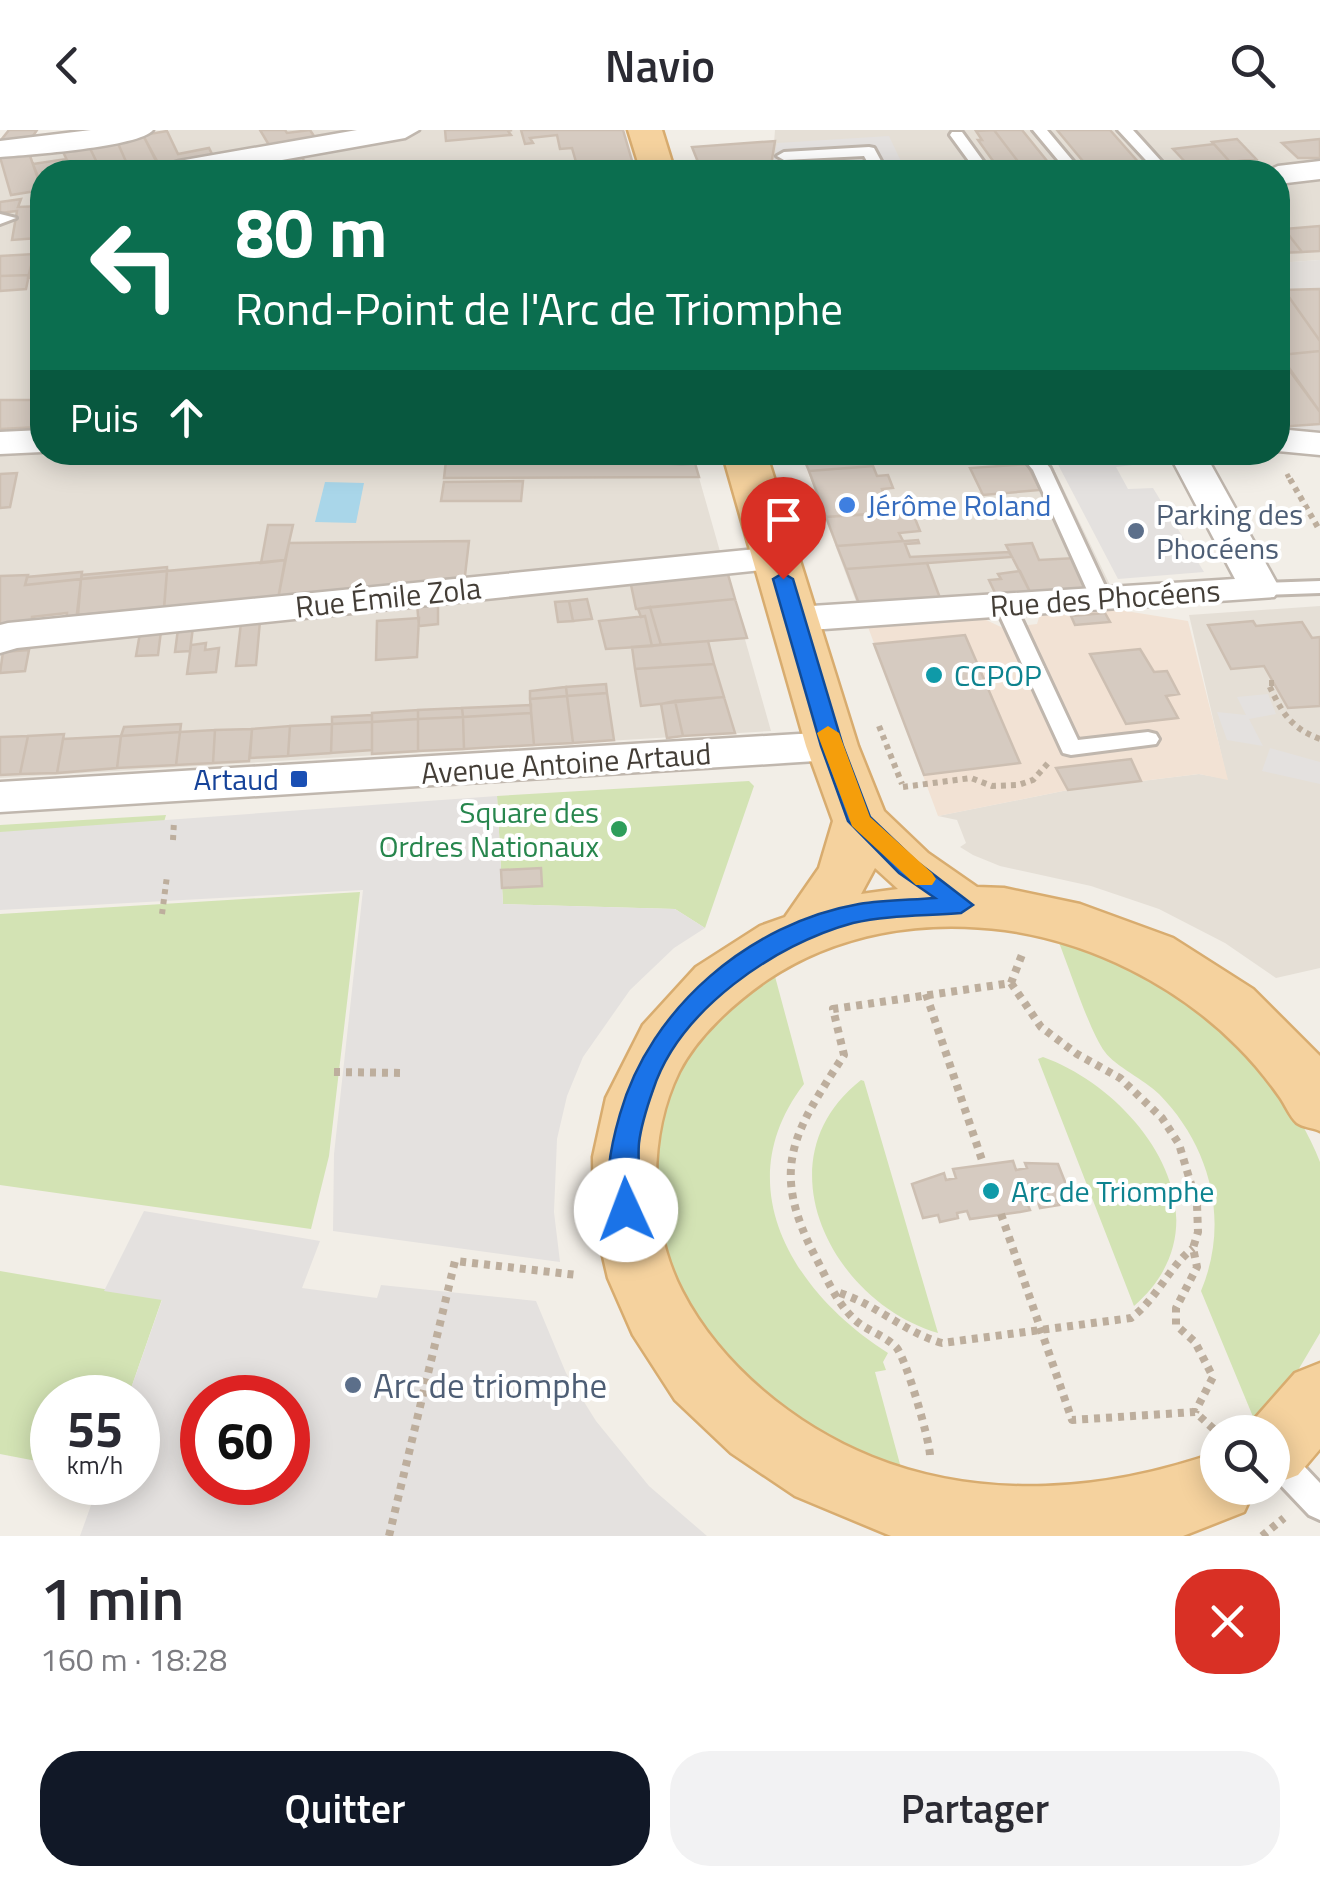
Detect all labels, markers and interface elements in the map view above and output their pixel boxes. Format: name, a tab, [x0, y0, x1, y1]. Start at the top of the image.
text: Navio	[605, 31, 715, 99]
icon: back	[40, 38, 95, 93]
icon: search	[1225, 38, 1280, 93]
text: 80 m	[235, 178, 388, 284]
icon: left	[70, 200, 200, 330]
text: Rond-Point de l'Arc de Triomphe	[235, 274, 843, 342]
text: Puis	[70, 389, 139, 447]
icon: ahead	[159, 390, 214, 445]
pin	[741, 477, 826, 580]
place label: Jérôme Roland	[867, 482, 1051, 528]
place label: Parking des Phocéens	[1156, 491, 1303, 571]
icon: arrive	[756, 492, 811, 547]
marker: Jérôme Roland	[836, 494, 858, 516]
marker: Parking des Phocéens	[1125, 520, 1147, 542]
street label: Rue Émile Zola	[293, 564, 483, 630]
street label: Rue des Phocéens	[988, 567, 1222, 629]
place label: CCPOP	[954, 652, 1042, 698]
marker: CCPOP	[923, 664, 945, 686]
street label: Avenue Antoine Artaud	[419, 730, 713, 796]
place label: Artaud	[193, 756, 279, 802]
marker: Artaud	[288, 768, 310, 790]
place label: Square des Ordres Nationaux	[379, 789, 599, 869]
marker: Square des Ordres Nationaux	[608, 818, 630, 840]
position arrow	[574, 1158, 678, 1262]
place label: Arc de Triomphe	[1011, 1168, 1214, 1214]
marker: Arc de Triomphe	[980, 1180, 1002, 1202]
place label: Arc de triomphe	[373, 1358, 607, 1412]
marker: Arc de triomphe	[342, 1374, 364, 1396]
speed limit sign: 60	[180, 1375, 310, 1505]
text: 55	[67, 1390, 123, 1466]
map controls	[1200, 1415, 1290, 1505]
button: search	[1200, 1415, 1290, 1505]
text: km/h	[67, 1446, 123, 1484]
text: 1 min	[40, 1552, 184, 1643]
button: close	[1175, 1569, 1280, 1674]
text: 160 m · 18:28	[40, 1635, 227, 1683]
button: Quitter	[40, 1751, 650, 1866]
button: Partager	[670, 1751, 1280, 1866]

